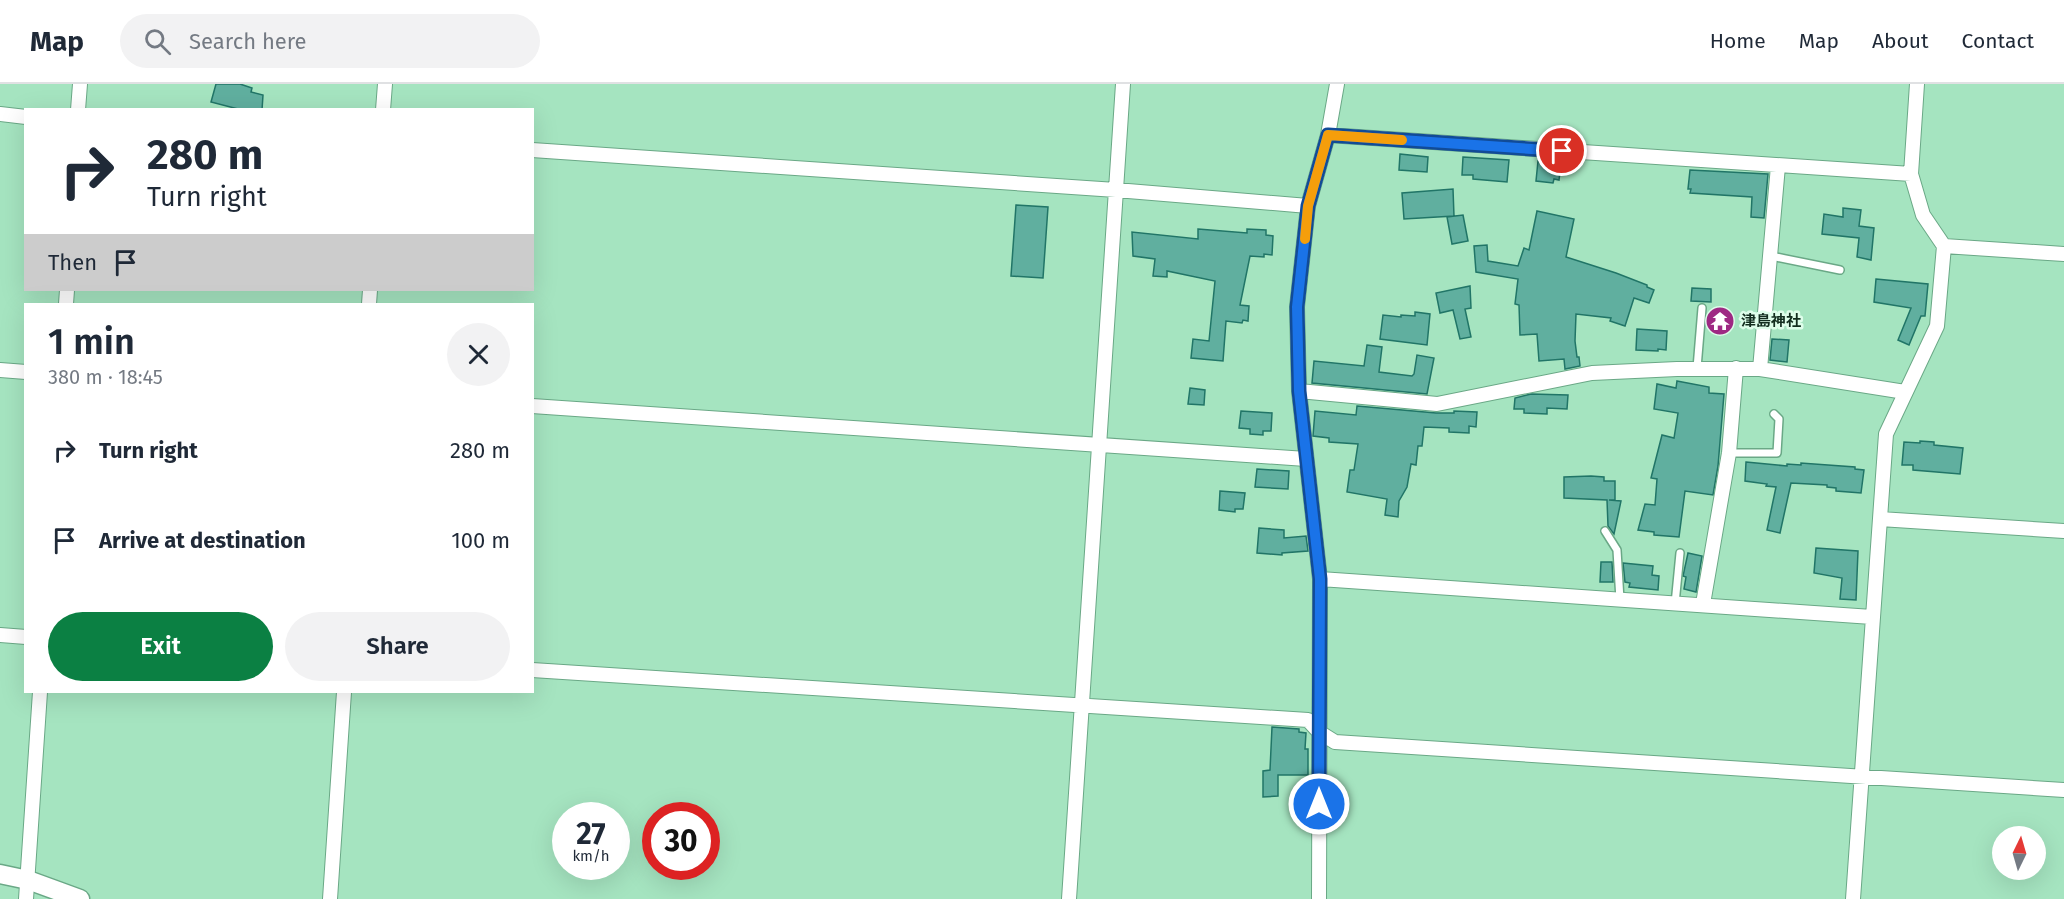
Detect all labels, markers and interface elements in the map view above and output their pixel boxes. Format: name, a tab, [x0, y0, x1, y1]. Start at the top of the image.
search box	[120, 14, 540, 68]
text: Map	[30, 25, 84, 58]
icon: search	[141, 25, 174, 58]
text: Search here	[189, 28, 307, 55]
text: Home	[1710, 28, 1766, 54]
text: Map	[1799, 28, 1839, 54]
text: About	[1872, 28, 1929, 54]
text: Contact	[1962, 28, 2034, 54]
pin	[1536, 125, 1587, 176]
text: 280 m	[147, 130, 263, 180]
icon: right	[48, 132, 126, 210]
icon: arrive	[1545, 134, 1578, 167]
text: Turn right	[147, 181, 267, 213]
icon: arrive	[109, 246, 142, 279]
text: Then	[48, 249, 97, 276]
temple icon: 津島神社	[1704, 305, 1736, 337]
place label: 津島神社	[1741, 312, 1801, 330]
text: 1 min	[48, 320, 135, 364]
button: close	[447, 323, 510, 386]
text: 380 m · 18:45	[48, 365, 163, 389]
icon: right	[48, 434, 81, 467]
text: Turn right	[99, 437, 198, 464]
text: 280 m	[450, 437, 510, 464]
icon: arrive	[48, 524, 81, 557]
text: Arrive at destination	[99, 527, 306, 554]
text: 100 m	[451, 527, 510, 554]
button: Exit	[48, 612, 273, 681]
button: Share	[285, 612, 510, 681]
position arrow	[1287, 772, 1351, 836]
speed limit sign: 30	[642, 802, 720, 880]
text: 27	[576, 816, 606, 852]
north arrow	[1992, 826, 2046, 880]
map controls	[1992, 826, 2046, 880]
text: km/h	[572, 847, 610, 865]

